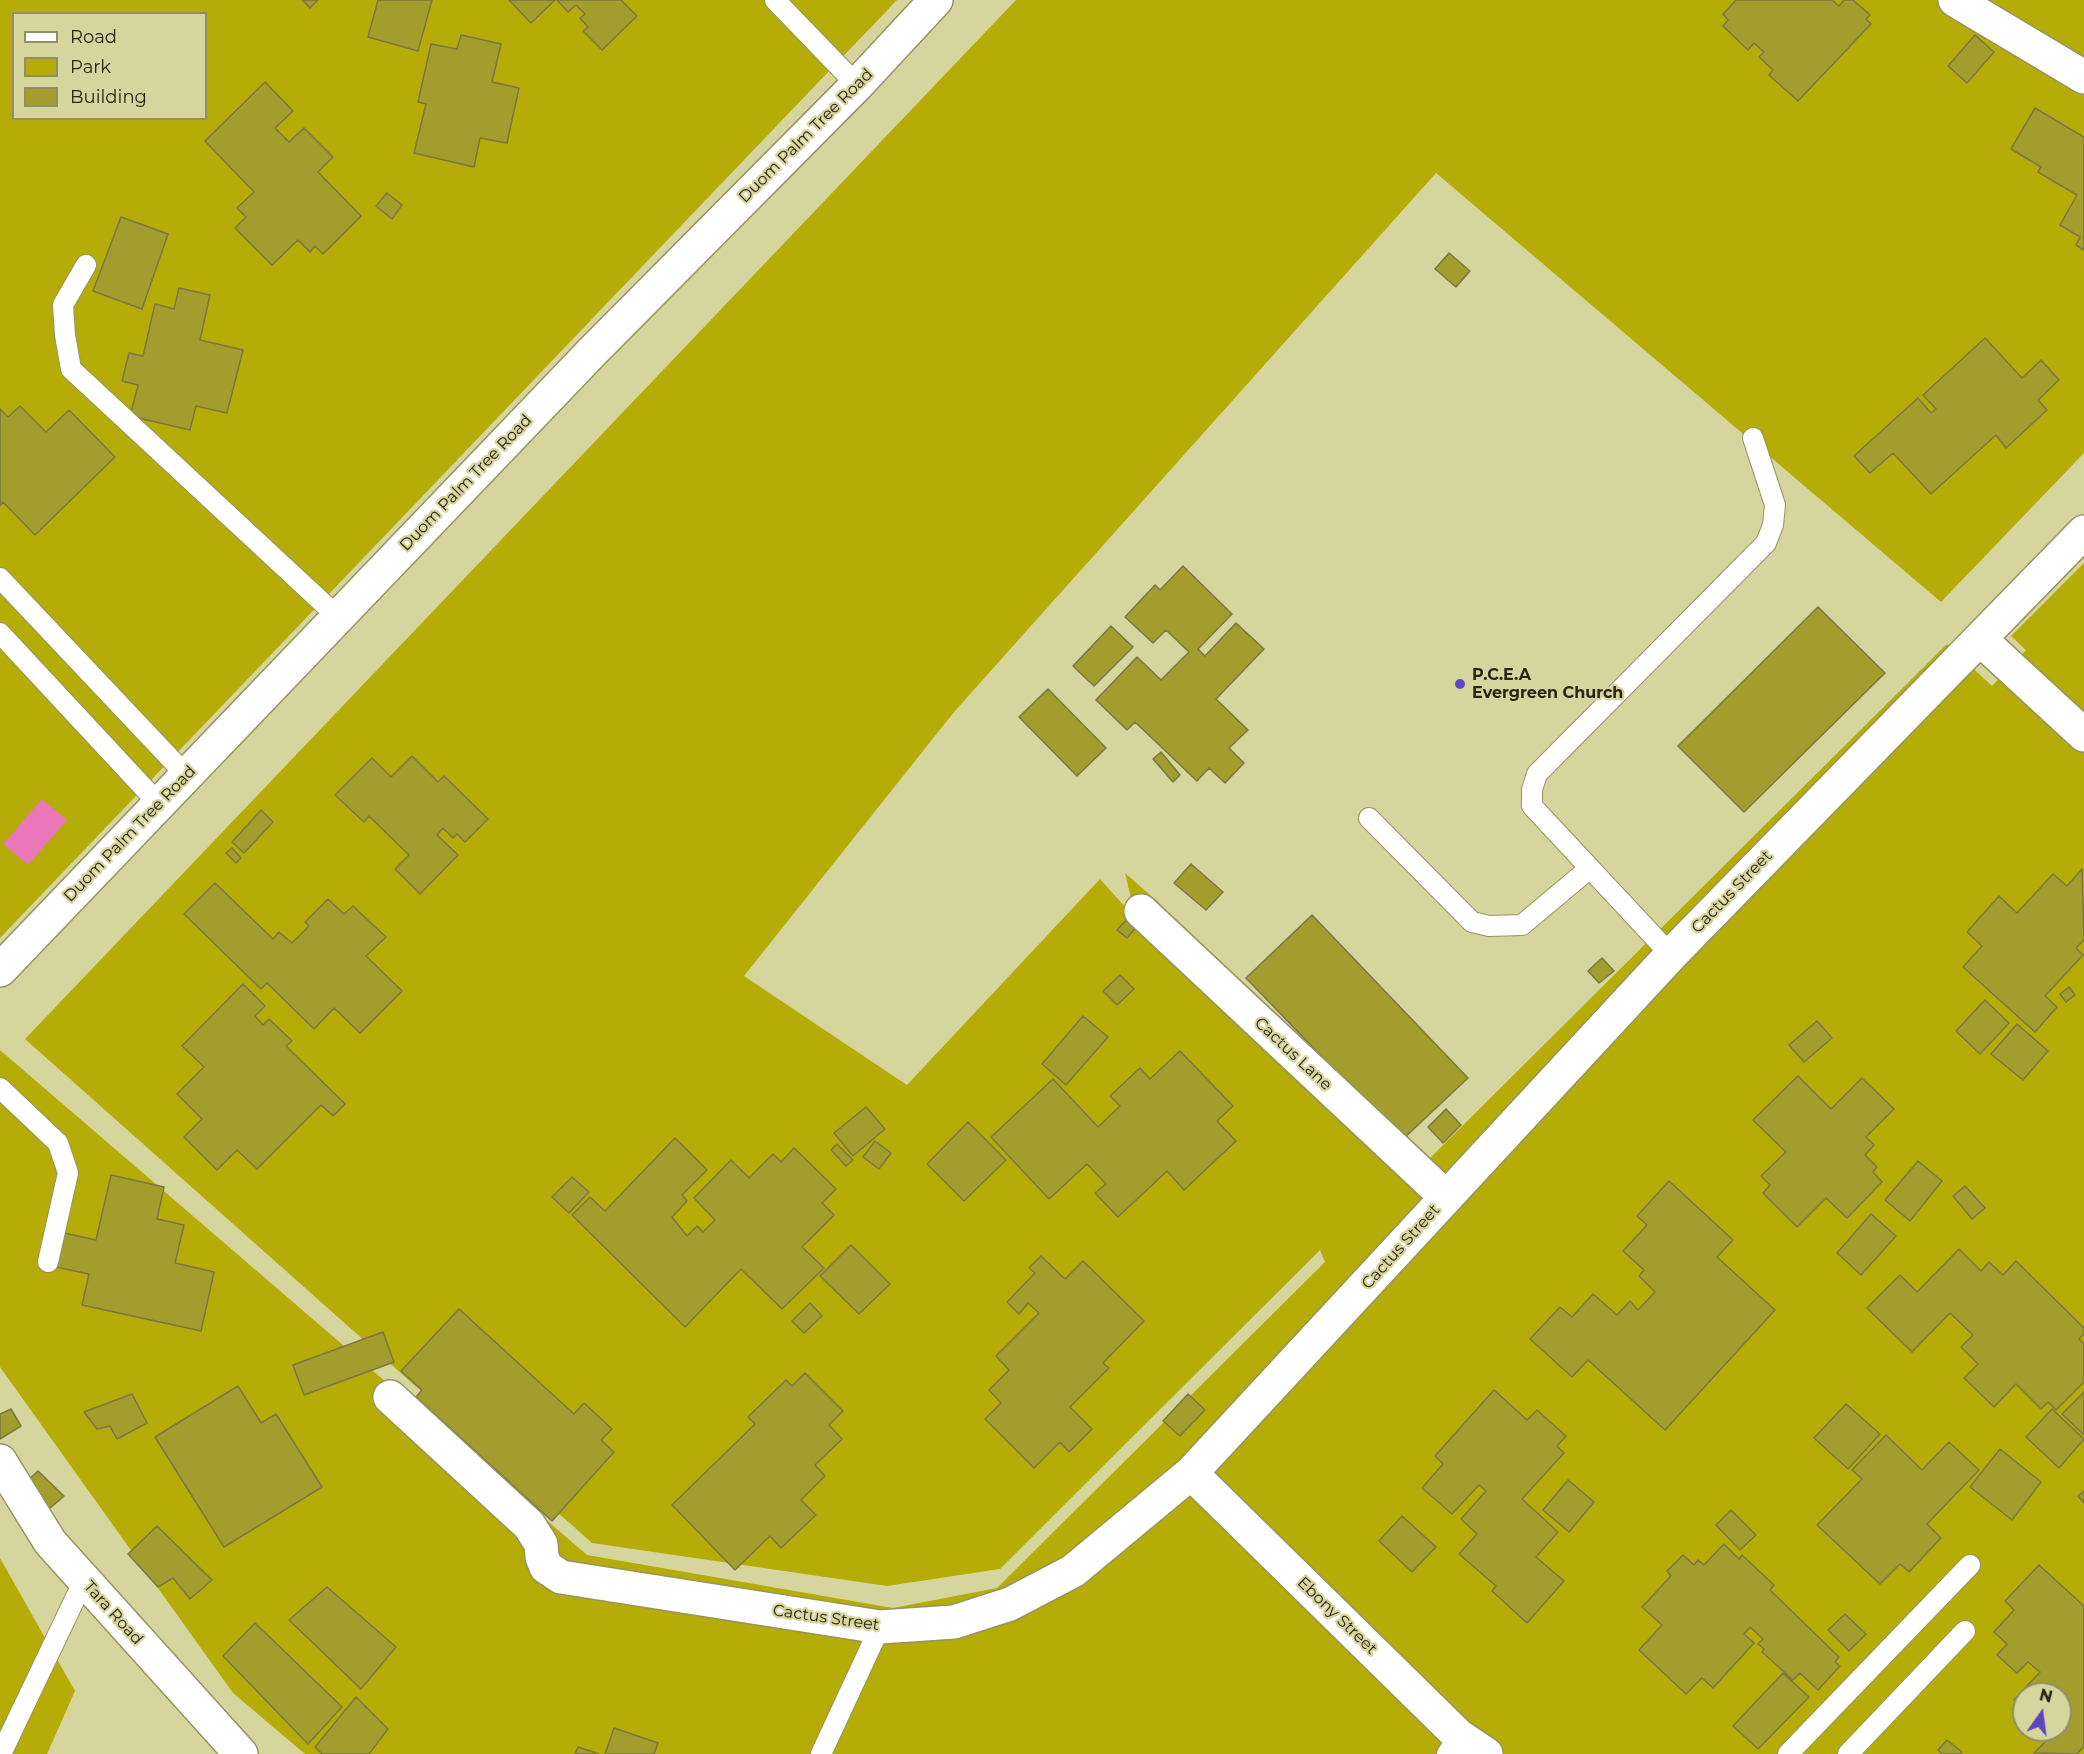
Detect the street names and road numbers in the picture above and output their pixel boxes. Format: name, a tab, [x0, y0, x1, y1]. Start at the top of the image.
street label: Duom Palm Tree Road	[735, 65, 877, 207]
street label: Duom Palm Tree Road	[396, 411, 536, 555]
street label: Duom Palm Tree Road	[60, 762, 200, 906]
street label: Cactus Street	[1688, 847, 1776, 937]
street label: Cactus Lane	[1250, 1013, 1336, 1095]
street label: Cactus Street	[1358, 1201, 1444, 1293]
street label: Ebony Street	[1293, 1573, 1381, 1659]
street label: Tara Road	[79, 1577, 147, 1649]
street label: Cactus Street	[771, 1601, 881, 1635]

